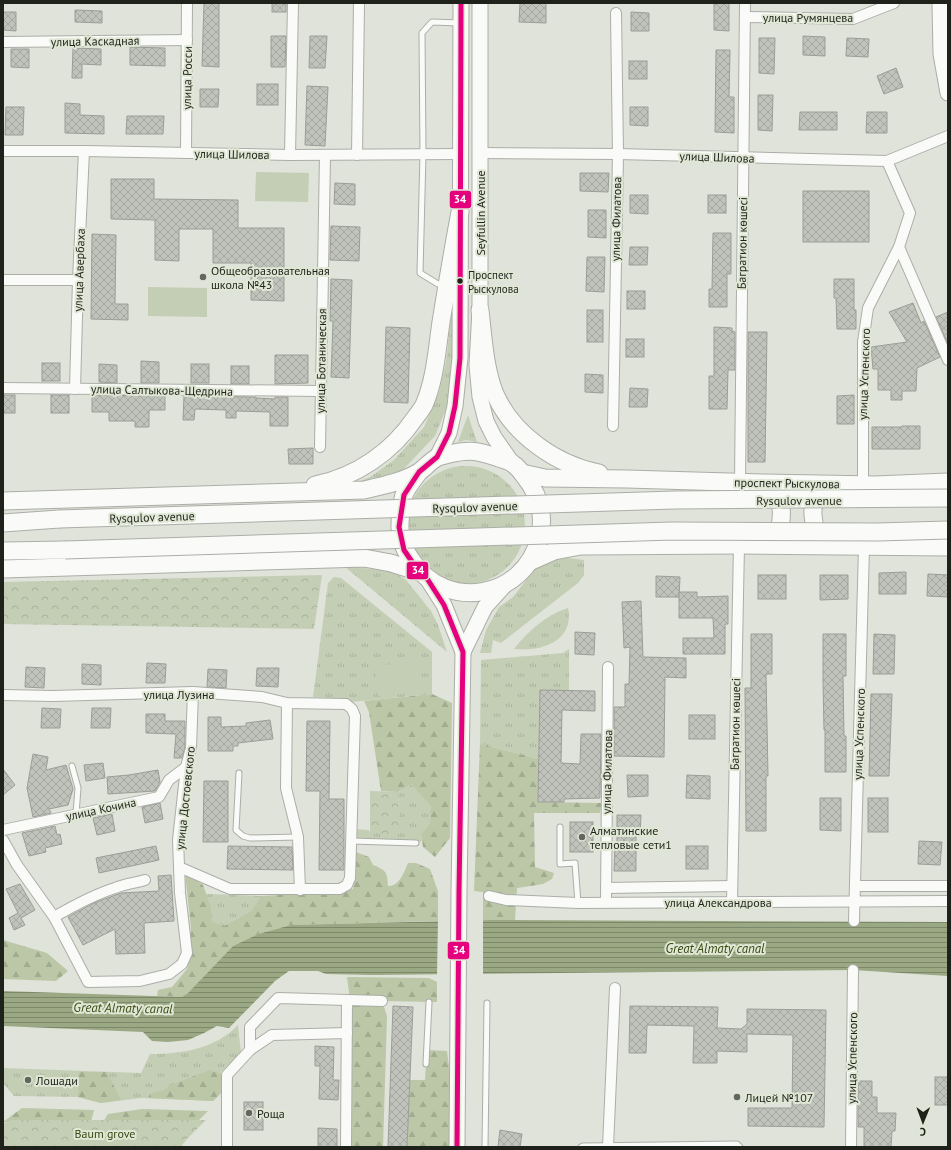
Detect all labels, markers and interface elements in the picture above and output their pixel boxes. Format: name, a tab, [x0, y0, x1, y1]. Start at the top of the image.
street label: улица Румянцева	[763, 10, 853, 25]
street label: улица Каскадная	[51, 33, 139, 49]
street label: улица Росси	[179, 46, 195, 110]
street label: улица Шилова	[194, 146, 270, 162]
street label: улица Шилова	[679, 148, 755, 166]
street label: Seyfullin Avenue	[473, 170, 488, 256]
street label: улица Филатова	[608, 177, 624, 261]
line badge: 34	[449, 190, 472, 209]
text: 34	[454, 192, 467, 206]
street label: Багратион көшесі	[734, 197, 750, 289]
street label: улица Авербаха	[70, 228, 88, 312]
place label: Общеобразовательная школа №43	[211, 263, 330, 292]
place label: Проспект Рыскулова	[468, 268, 519, 296]
marker: Общеобразовательная школа №43	[198, 272, 208, 282]
marker: Проспект Рыскулова	[455, 276, 465, 286]
street label: улица Ботаническая	[313, 308, 329, 414]
street label: улица Успенского	[855, 328, 873, 420]
street label: улица Салтыкова-Щедрина	[91, 381, 233, 399]
street label: проспект Рыскулова	[734, 475, 840, 491]
street label: Rysqulov avenue	[756, 493, 842, 508]
street label: Rysqulov avenue	[432, 498, 518, 516]
street label: Rysqulov avenue	[109, 508, 195, 526]
line badge: 34	[406, 561, 429, 580]
text: 34	[412, 563, 425, 577]
street label: Багратион көшесі	[727, 678, 743, 770]
street label: улица Лузина	[144, 687, 215, 702]
street label: улица Успенского	[850, 688, 868, 780]
street label: улица Филатова	[599, 730, 615, 814]
street label: улица Достоевского	[172, 745, 198, 851]
street label: улица Кочина	[64, 794, 138, 824]
place label: Алматинские тепловые сети1	[590, 823, 672, 852]
marker: Алматинские тепловые сети1	[577, 832, 587, 842]
street label: улица Александрова	[664, 895, 772, 910]
water label: Great Almaty canal	[665, 940, 765, 957]
line badge: 34	[447, 941, 470, 960]
text: 34	[453, 943, 466, 957]
water label: Great Almaty canal	[73, 999, 173, 1017]
street label: улица Успенского	[844, 1012, 860, 1104]
place label: Лошади	[35, 1073, 78, 1088]
marker: Лошади	[23, 1075, 33, 1085]
place label: Лицей №107	[744, 1090, 813, 1105]
marker: Лицей №107	[732, 1092, 742, 1102]
north arrow	[903, 1102, 943, 1142]
place label: Роща	[257, 1106, 285, 1121]
marker: Роща	[244, 1108, 254, 1118]
text: С	[920, 1125, 926, 1139]
park label: Baum grove	[75, 1126, 135, 1141]

